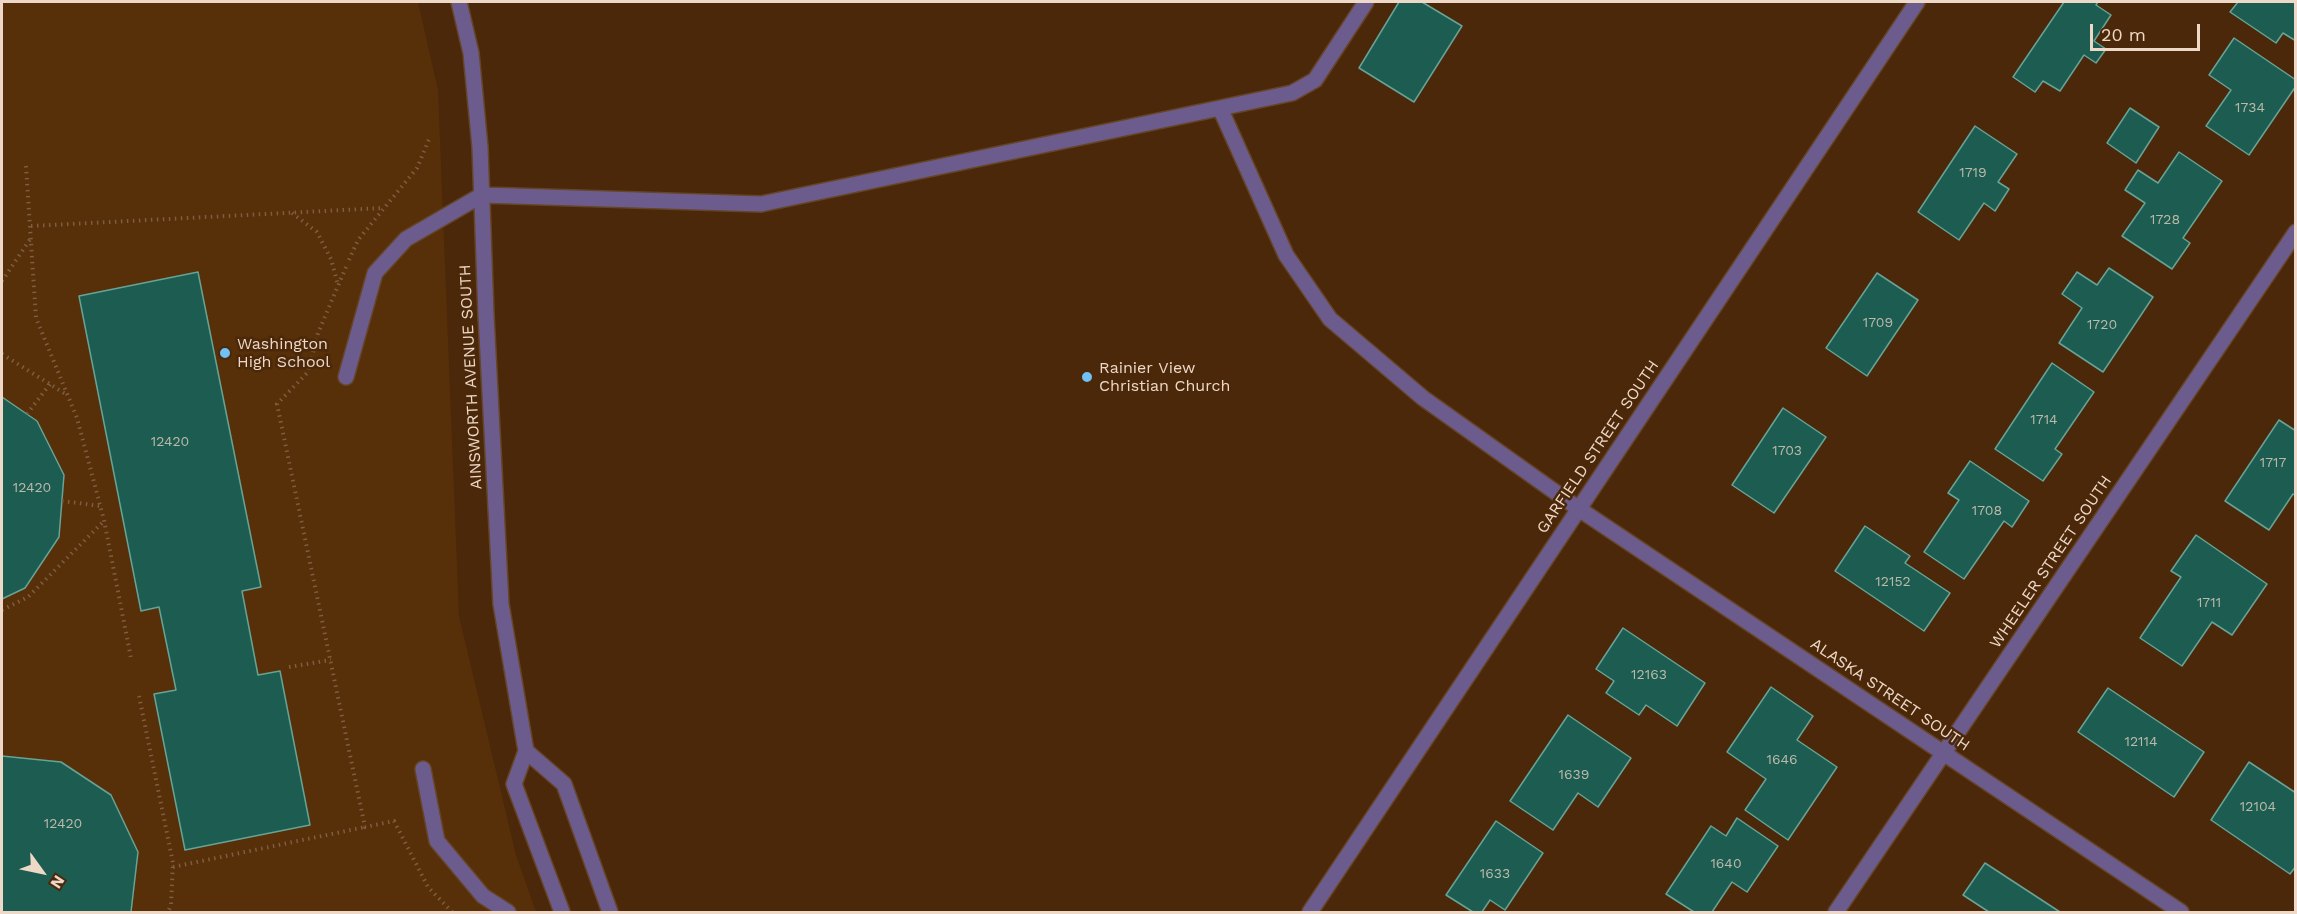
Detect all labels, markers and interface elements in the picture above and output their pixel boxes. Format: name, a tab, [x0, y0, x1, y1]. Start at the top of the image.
scale bar	[2093, 12, 2202, 50]
text: 20 m	[2101, 24, 2146, 45]
house number: 1734	[2235, 100, 2265, 116]
house number: 1719	[1959, 165, 1987, 181]
house number: 1728	[2150, 212, 2180, 228]
street label: AINSWORTH AVENUE SOUTH	[456, 264, 486, 490]
house number: 1709	[1863, 315, 1893, 331]
house number: 1720	[2087, 317, 2117, 333]
place label: Washington High School	[237, 334, 330, 372]
marker: Washington High School	[218, 346, 232, 360]
street label: GARFIELD STREET SOUTH	[1533, 357, 1663, 537]
place label: Rainier View Christian Church	[1099, 358, 1230, 396]
marker: Rainier View Christian Church	[1080, 370, 1094, 384]
house number: 1714	[2030, 412, 2058, 428]
house number: 12420	[151, 434, 189, 450]
house number: 1703	[1772, 443, 1802, 459]
house number: 1717	[2260, 455, 2286, 471]
street label: WHEELER STREET SOUTH	[1986, 472, 2116, 652]
house number: 12420	[13, 480, 51, 496]
house number: 1708	[1972, 503, 2002, 519]
house number: 12152	[1875, 574, 1911, 590]
house number: 1711	[2197, 595, 2221, 611]
street label: ALASKA STREET SOUTH	[1807, 635, 1973, 755]
house number: 12163	[1631, 667, 1667, 683]
house number: 12114	[2124, 734, 2158, 750]
house number: 1646	[1766, 752, 1798, 768]
house number: 1639	[1559, 767, 1589, 783]
house number: 12104	[2240, 799, 2276, 815]
house number: 12420	[44, 816, 82, 832]
north arrow	[12, 842, 72, 902]
house number: 1640	[1710, 856, 1742, 872]
house number: 1633	[1480, 866, 1510, 882]
text: N	[46, 872, 69, 892]

